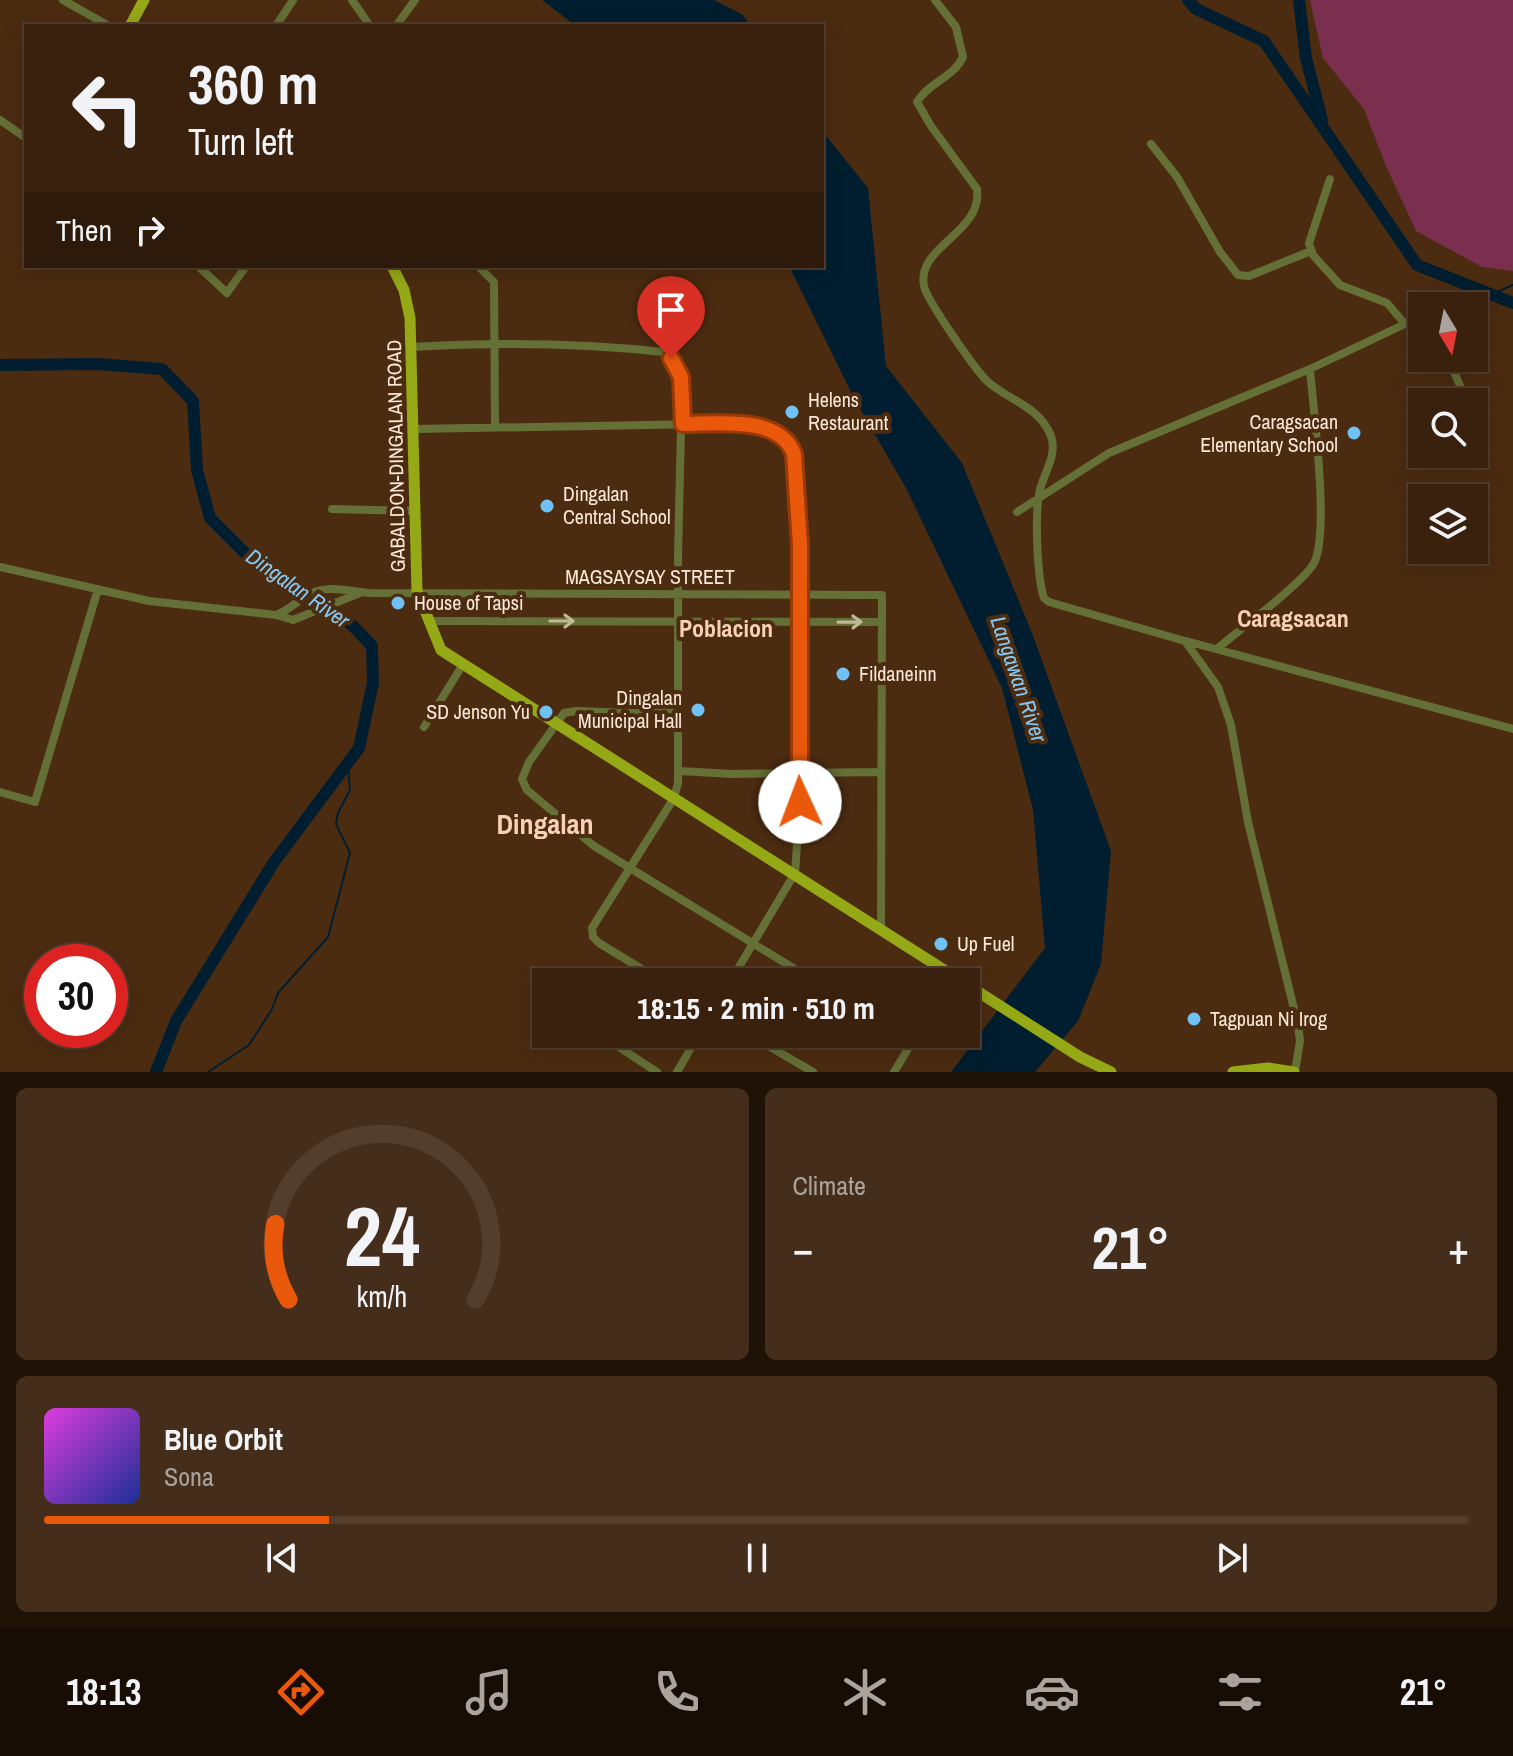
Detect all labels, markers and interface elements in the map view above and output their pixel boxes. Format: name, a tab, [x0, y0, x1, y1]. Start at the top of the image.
text: 360 m	[188, 46, 318, 121]
icon: left	[56, 56, 160, 160]
text: Turn left	[188, 118, 294, 166]
icon: right	[128, 208, 172, 252]
text: Then	[56, 210, 112, 250]
pin	[637, 276, 705, 358]
icon: arrive	[649, 288, 693, 332]
north arrow	[1408, 292, 1488, 372]
map controls	[1408, 292, 1488, 564]
street label: GABALDON-DINGALAN ROAD	[380, 340, 411, 572]
place label: Helens Restaurant	[808, 386, 889, 436]
button: search	[1408, 388, 1488, 468]
marker: Helens Restaurant	[783, 403, 801, 421]
place label: Caragsacan Elementary School	[1200, 408, 1338, 458]
marker: Caragsacan Elementary School	[1345, 424, 1363, 442]
place label: Dingalan Central School	[563, 480, 671, 530]
button: layers	[1408, 484, 1488, 564]
marker: Dingalan Central School	[538, 497, 556, 515]
water label: Dingalan River	[240, 541, 357, 635]
street label: MAGSAYSAY STREET	[565, 563, 735, 590]
place label: House of Tapsi	[414, 589, 523, 616]
marker: House of Tapsi	[389, 594, 407, 612]
district label: Caragsacan	[1237, 602, 1349, 634]
district label: Poblacion	[679, 612, 773, 644]
water label: Langawan River	[983, 612, 1055, 747]
one-way arrow	[548, 613, 575, 629]
one-way arrow	[836, 615, 863, 630]
place label: Fildaneinn	[859, 660, 937, 687]
marker: Fildaneinn	[834, 665, 852, 683]
place label: Dingalan Municipal Hall	[578, 684, 682, 734]
place label: SD Jenson Yu	[426, 698, 530, 725]
marker: Dingalan Municipal Hall	[689, 701, 707, 719]
marker: SD Jenson Yu	[537, 703, 555, 721]
position arrow	[758, 760, 842, 844]
district label: Dingalan	[497, 805, 593, 843]
place label: Up Fuel	[957, 930, 1014, 957]
marker: Up Fuel	[932, 935, 950, 953]
speed limit sign: 30	[24, 944, 128, 1048]
text: 18:15 · 2 min · 510 m	[637, 988, 875, 1028]
place label: Tagpuan Ni Irog	[1210, 1005, 1327, 1032]
marker: Tagpuan Ni Irog	[1185, 1010, 1203, 1028]
text: Climate	[793, 1168, 866, 1203]
text: 24	[344, 1180, 420, 1292]
text: 21°	[1091, 1207, 1170, 1288]
text: −	[793, 1218, 814, 1278]
text: +	[1448, 1218, 1469, 1278]
text: km/h	[357, 1277, 408, 1316]
text: Blue Orbit	[164, 1419, 283, 1459]
text: Sona	[164, 1459, 214, 1494]
icon: previous	[260, 1536, 304, 1580]
icon: pause	[735, 1536, 779, 1580]
icon: next	[1210, 1536, 1254, 1580]
icon: directions	[273, 1664, 329, 1720]
icon: music	[461, 1664, 517, 1720]
icon: phone	[649, 1664, 705, 1720]
icon: climate	[837, 1664, 893, 1720]
icon: car	[1024, 1664, 1080, 1720]
icon: filters	[1212, 1664, 1268, 1720]
text: 18:13	[66, 1668, 141, 1716]
text: 21°	[1400, 1668, 1447, 1716]

